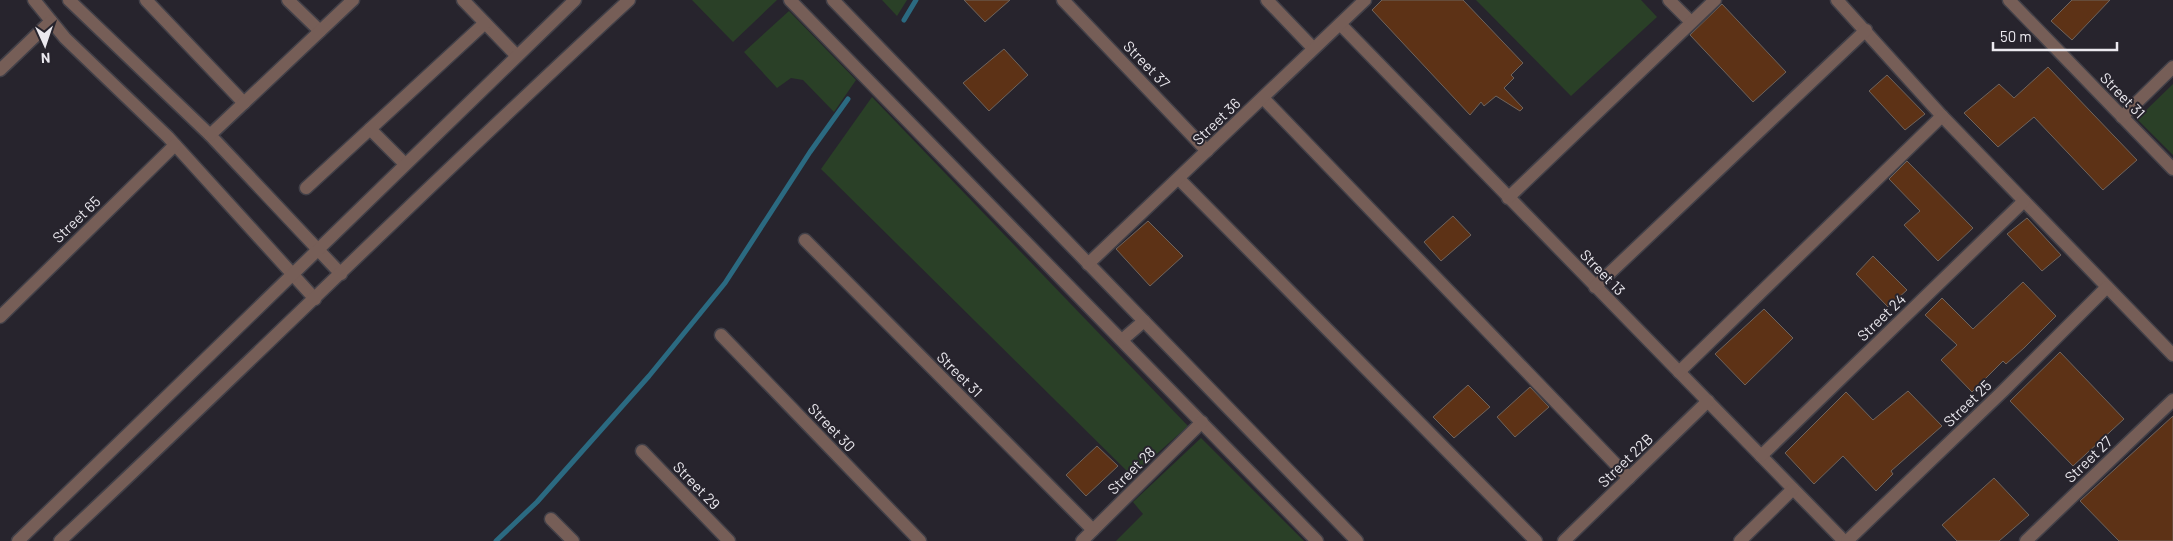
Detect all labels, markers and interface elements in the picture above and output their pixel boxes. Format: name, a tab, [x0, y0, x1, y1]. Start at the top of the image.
north arrow	[20, 20, 70, 70]
scale bar	[1993, 20, 2117, 52]
text: 50 m	[2000, 27, 2032, 45]
street label: Street 37	[1120, 37, 1174, 91]
text: N	[41, 50, 51, 67]
street label: Street 31	[2097, 68, 2149, 122]
street label: Street 36	[1188, 94, 1244, 148]
street label: Street 65	[48, 192, 104, 246]
street label: Street 13	[1577, 245, 1629, 299]
street label: Street 24	[1853, 290, 1909, 344]
street label: Street 31	[934, 348, 986, 400]
street label: Street 25	[1939, 376, 1995, 430]
street label: Street 30	[805, 399, 859, 455]
street label: Street 22B	[1594, 429, 1656, 491]
street label: Street 27	[2060, 432, 2116, 486]
street label: Street 28	[1103, 442, 1159, 498]
street label: Street 29	[670, 457, 724, 513]

